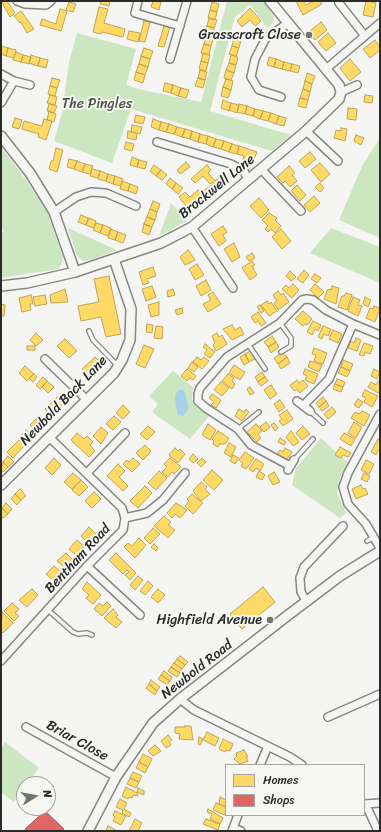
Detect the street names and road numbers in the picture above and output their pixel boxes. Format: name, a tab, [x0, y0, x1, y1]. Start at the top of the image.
street label: Brockwell Lane	[176, 151, 258, 223]
street label: Newbold Back Lane	[17, 353, 111, 449]
street label: Bentham Road	[42, 521, 114, 597]
street label: Newbold Road	[158, 637, 236, 703]
street label: Briar Close	[43, 717, 111, 765]

